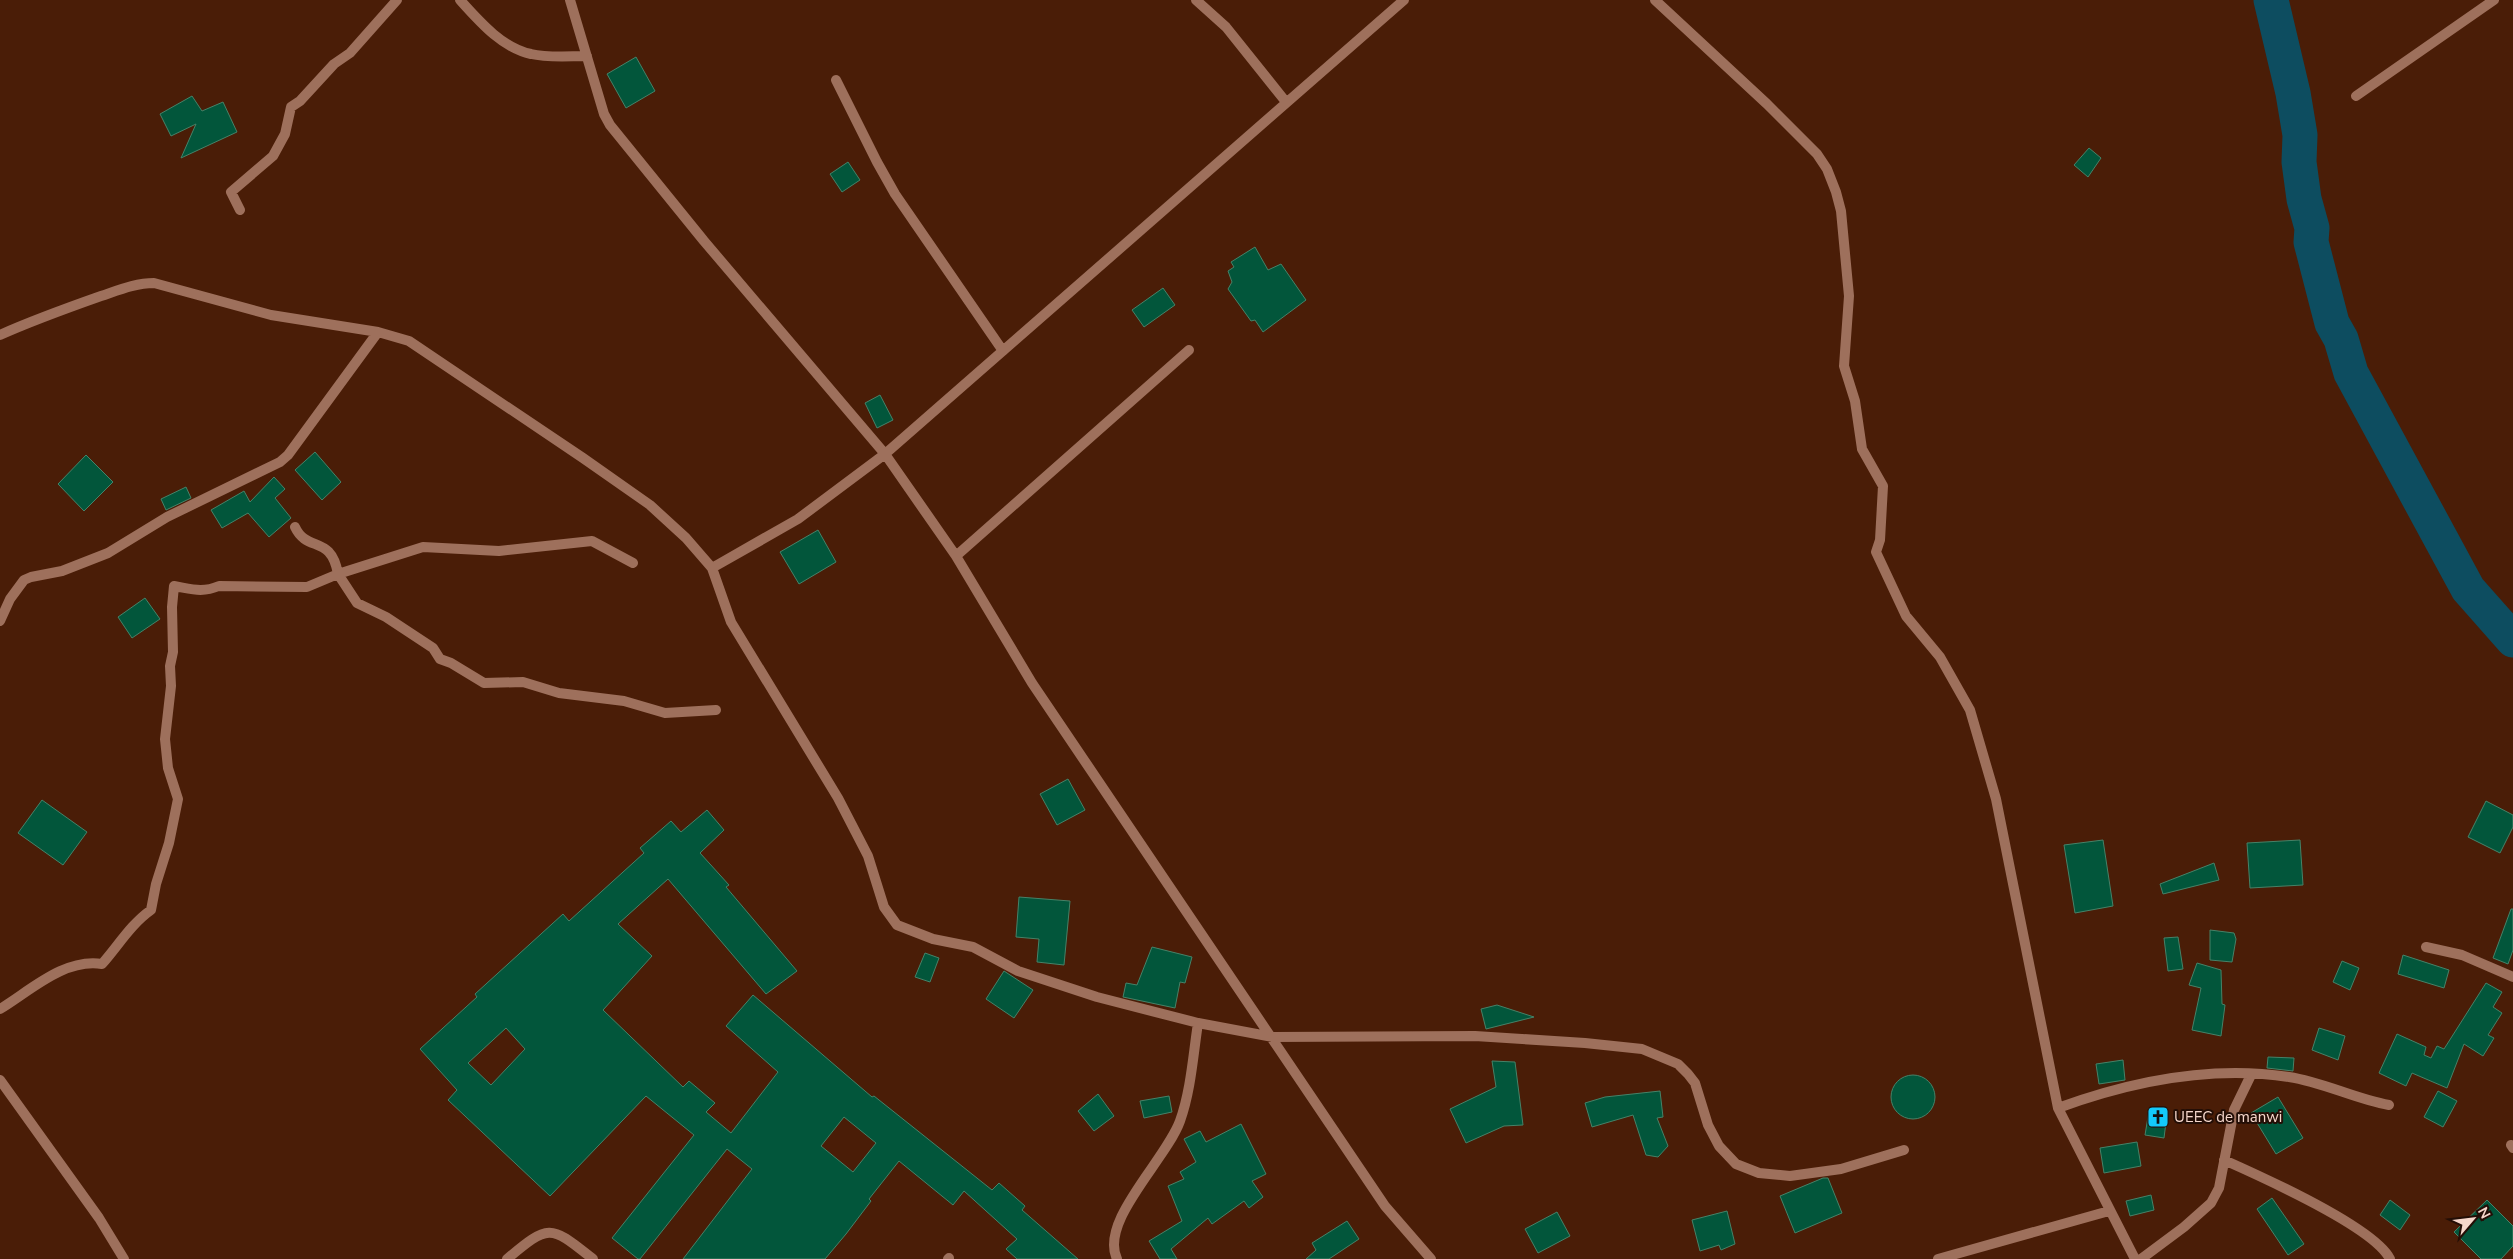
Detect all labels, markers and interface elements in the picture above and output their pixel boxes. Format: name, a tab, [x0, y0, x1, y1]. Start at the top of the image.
church icon: UEEC de manwi	[2146, 1105, 2170, 1129]
place label: UEEC de manwi	[2174, 1107, 2282, 1127]
north arrow	[2448, 1194, 2498, 1244]
text: N	[2473, 1204, 2495, 1222]

